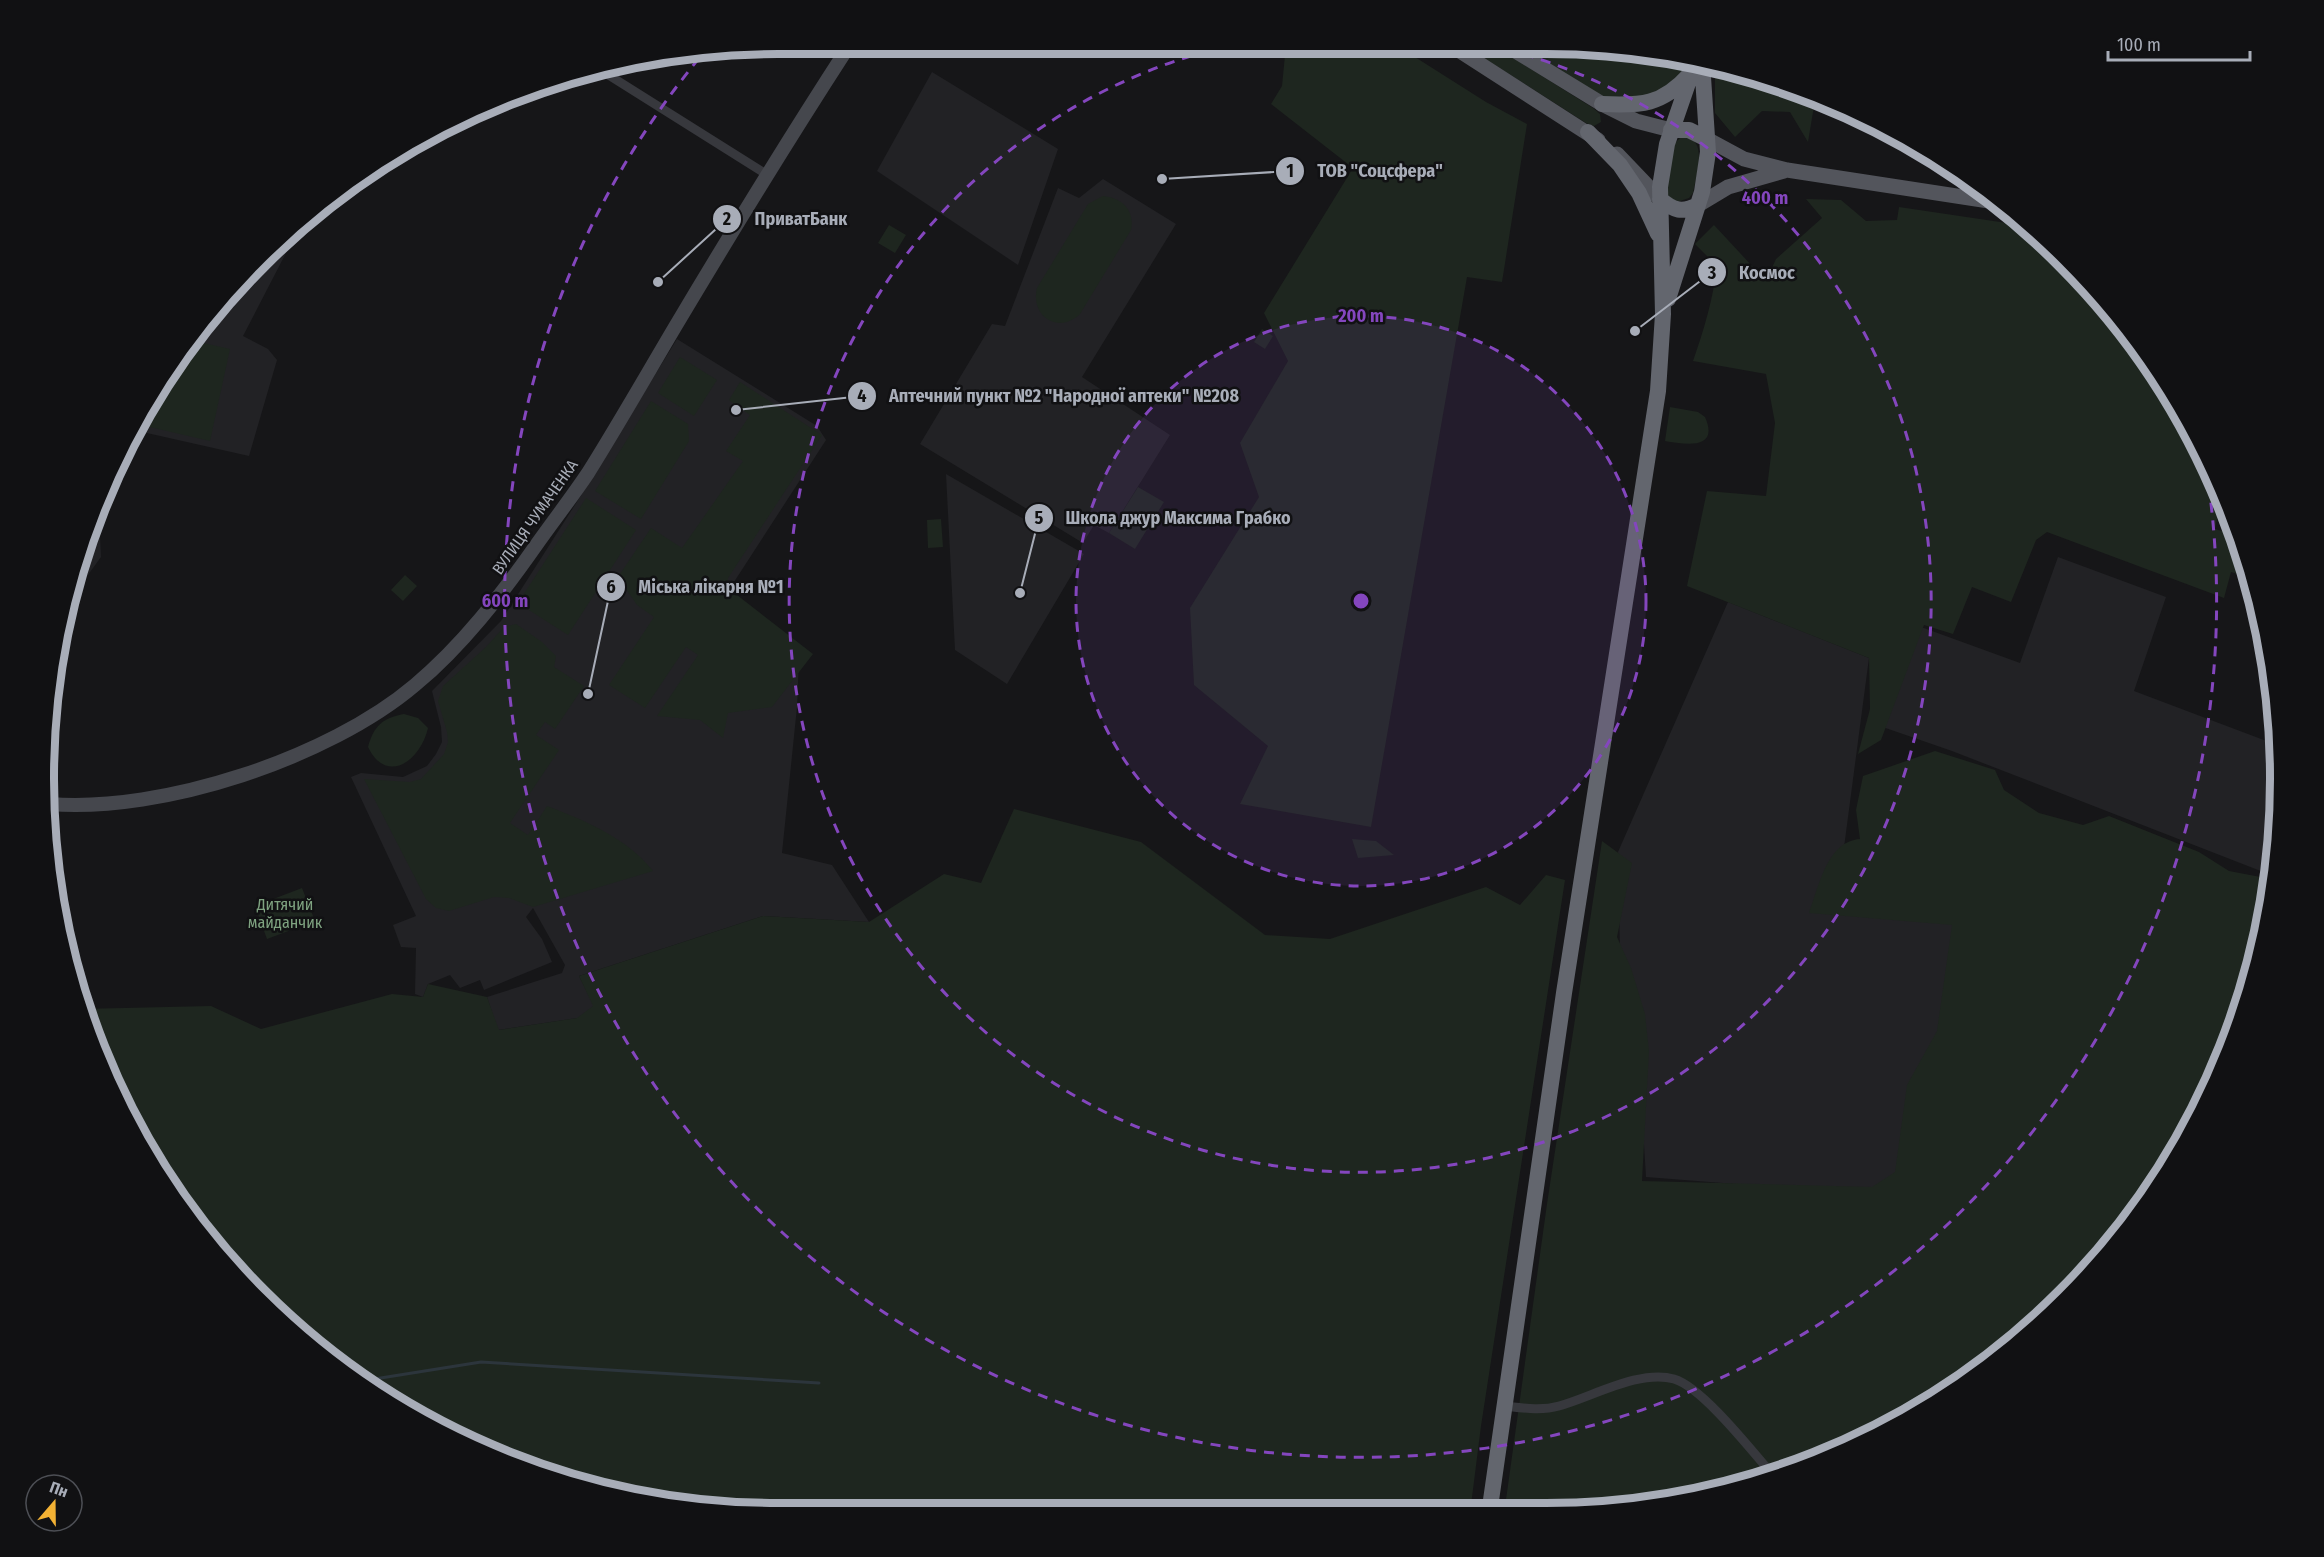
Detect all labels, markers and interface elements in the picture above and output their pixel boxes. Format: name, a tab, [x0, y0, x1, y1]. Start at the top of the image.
scale bar	[2108, 24, 2250, 62]
text: 100 m	[2117, 34, 2161, 56]
callout: ТОВ "Соцсфера"	[1275, 153, 1454, 189]
text: 1	[1286, 160, 1294, 182]
text: ТОВ "Соцсфера"	[1317, 160, 1443, 182]
text: 400 m	[1742, 187, 1788, 209]
callout: ПриватБанк	[712, 201, 859, 237]
text: 2	[722, 208, 731, 230]
text: ПриватБанк	[755, 208, 848, 230]
callout: Космос	[1697, 254, 1807, 290]
text: 3	[1707, 262, 1717, 284]
text: Космос	[1739, 262, 1795, 284]
text: 200 m	[1337, 305, 1384, 327]
callout: Аптечний пункт №2 "Народної аптеки" №208	[847, 378, 1251, 414]
text: 4	[857, 385, 867, 407]
text: Аптечний пункт №2 "Народної аптеки" №208	[888, 385, 1240, 407]
street label: ВУЛИЦЯ ЧУМАЧЕНКА	[488, 455, 582, 578]
callout: Школа джур Максима Грабко	[1024, 500, 1303, 536]
text: 5	[1035, 507, 1044, 529]
text: Школа джур Максима Грабко	[1065, 507, 1291, 529]
callout: Міська лікарня №1	[596, 569, 795, 605]
text: 6	[606, 576, 616, 598]
text: Міська лікарня №1	[638, 576, 784, 598]
text: 600 m	[482, 590, 528, 612]
centre of rings	[1351, 591, 1371, 611]
park label: Дитячий майданчик	[248, 895, 323, 932]
north arrow	[24, 1473, 84, 1533]
text: Пн	[47, 1477, 71, 1501]

